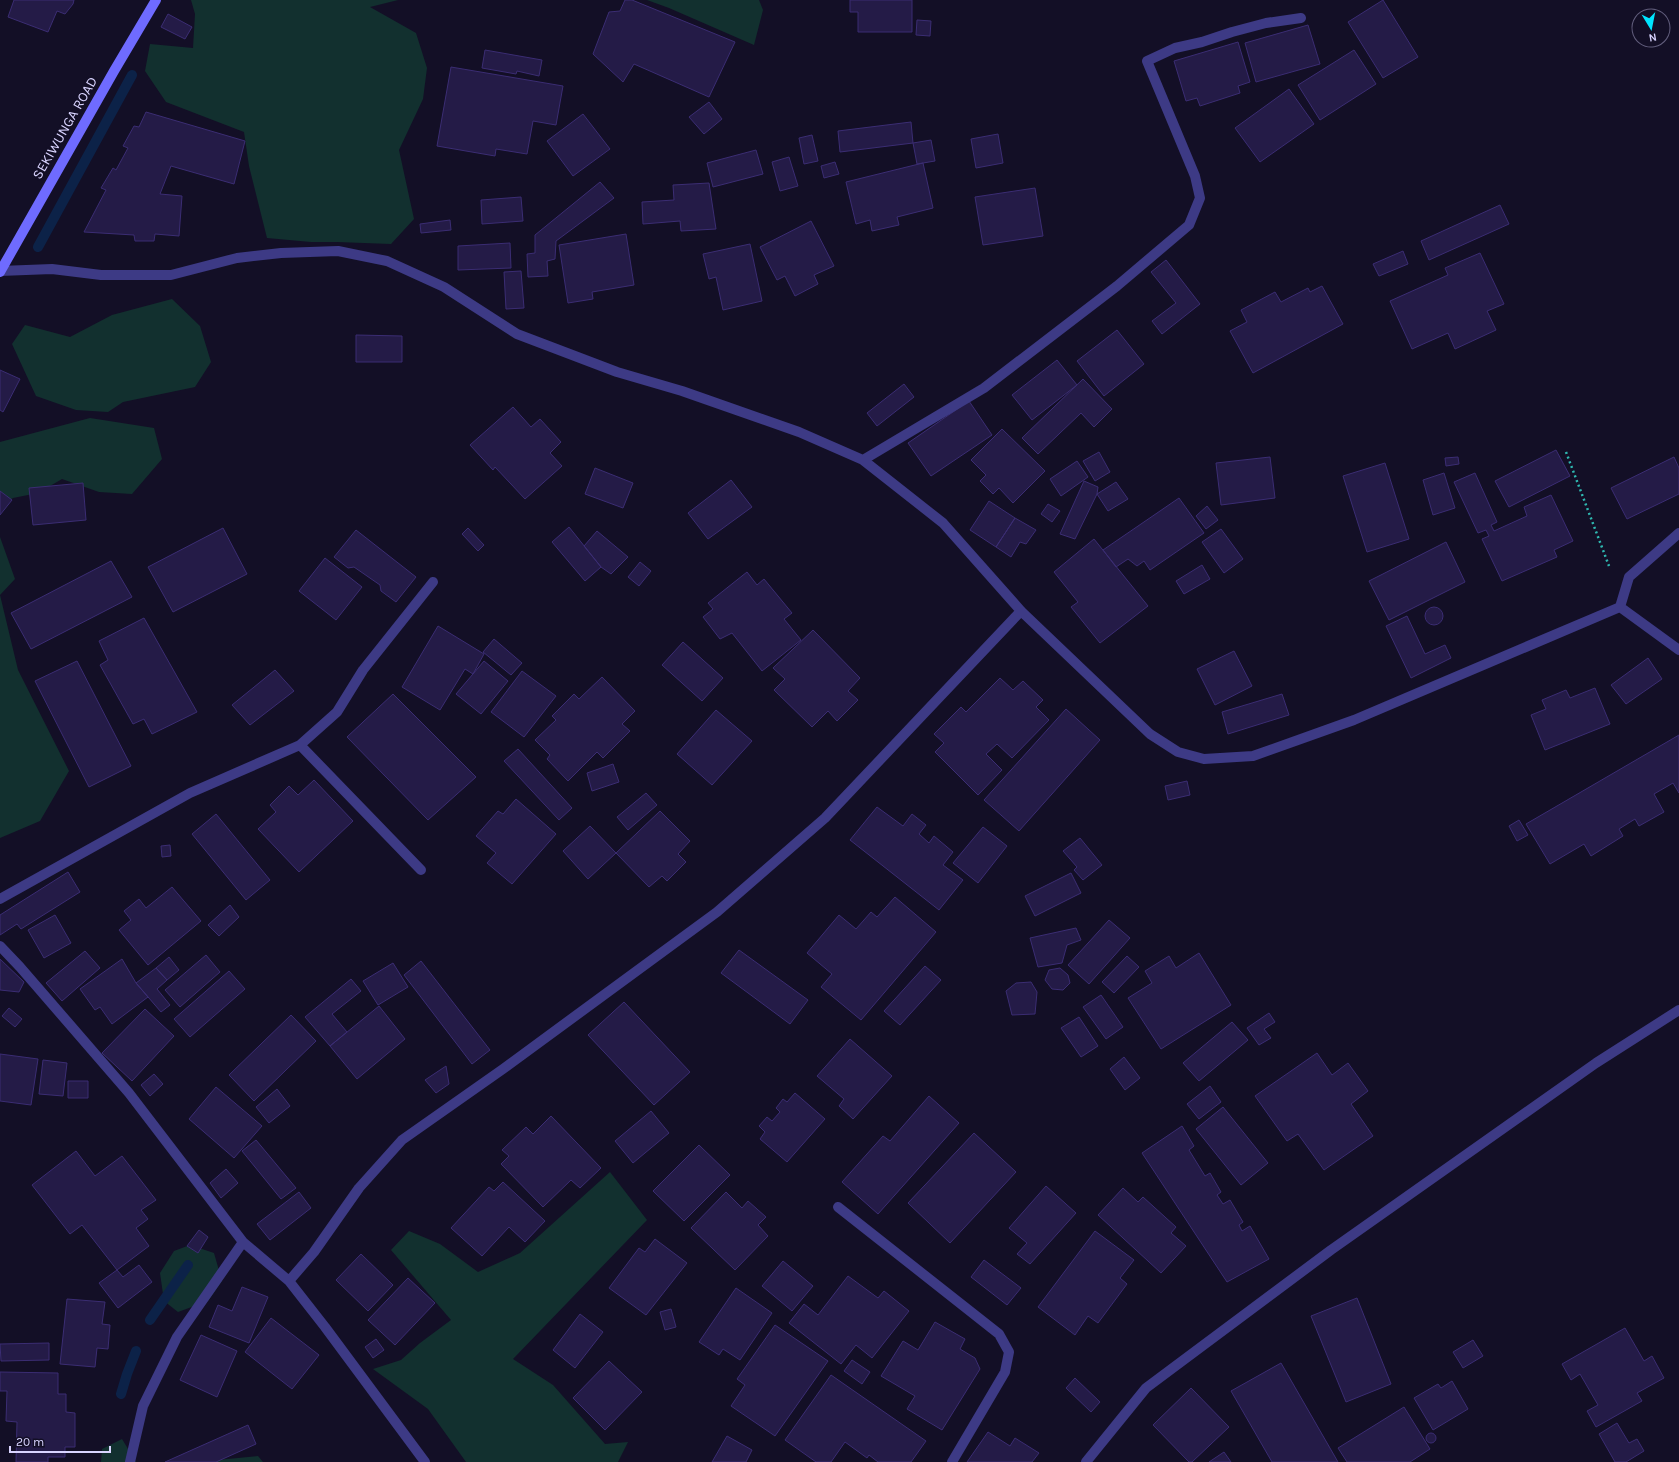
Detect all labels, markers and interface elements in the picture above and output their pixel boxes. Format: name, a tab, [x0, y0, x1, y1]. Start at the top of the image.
north arrow	[1631, 8, 1671, 48]
text: N	[1648, 30, 1658, 44]
street label: SEKIWUNGA ROAD	[29, 74, 101, 182]
scale bar	[10, 1428, 110, 1454]
text: 20 m	[16, 1435, 44, 1449]

